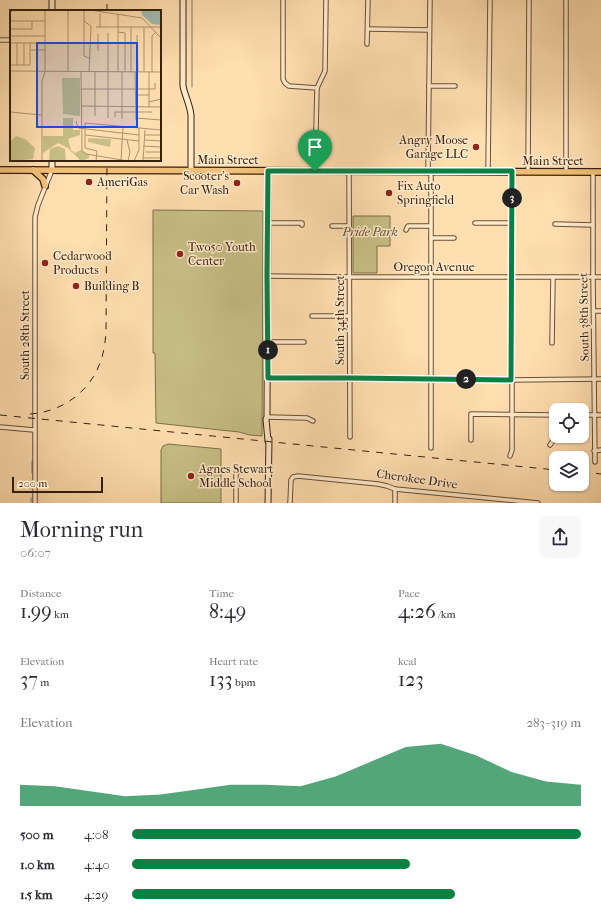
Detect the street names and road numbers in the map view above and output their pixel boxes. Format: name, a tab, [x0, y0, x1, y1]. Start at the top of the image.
street label: Main Street	[197, 153, 259, 167]
street label: Main Street	[522, 154, 584, 168]
street label: Oregon Avenue	[393, 260, 475, 274]
street label: South 38th Street	[576, 272, 592, 361]
street label: South 34th Street	[333, 274, 347, 365]
street label: South 28th Street	[18, 289, 32, 380]
street label: Cherokee Drive	[376, 466, 458, 492]

